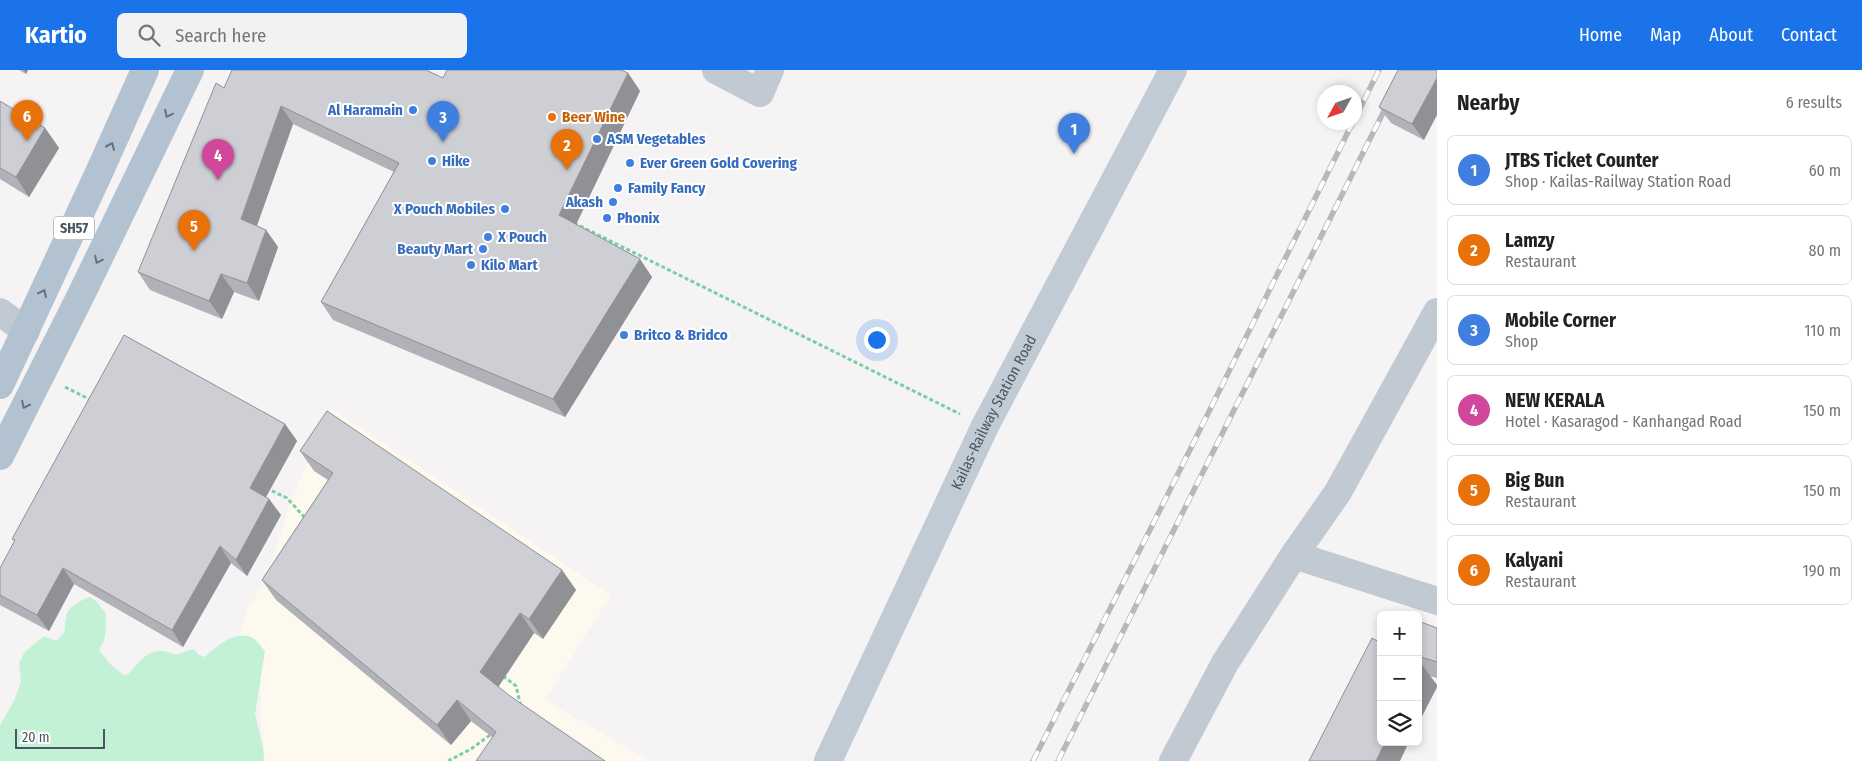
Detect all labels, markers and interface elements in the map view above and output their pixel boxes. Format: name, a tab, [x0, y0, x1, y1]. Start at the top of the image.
search box	[117, 13, 467, 58]
text: Kartio	[25, 21, 87, 49]
icon: search	[135, 21, 163, 49]
text: Search here	[175, 24, 266, 47]
text: Home	[1579, 24, 1622, 46]
text: Map	[1650, 24, 1681, 46]
text: About	[1709, 24, 1753, 46]
text: Contact	[1781, 24, 1837, 46]
north arrow	[1317, 85, 1362, 130]
text: Nearby	[1457, 90, 1519, 116]
text: 6 results	[1786, 93, 1842, 112]
pin: 6	[11, 100, 43, 141]
place label: Al Haramain	[327, 101, 403, 119]
pin: 3	[427, 101, 459, 142]
marker: Al Haramain	[407, 104, 419, 116]
place label: Beer Wine	[562, 108, 626, 126]
one-way arrow	[164, 109, 175, 118]
marker: Beer Wine	[546, 111, 558, 123]
pin: 1	[1058, 113, 1090, 154]
pin: 2	[551, 129, 583, 170]
place label: ASM Vegetables	[606, 130, 706, 148]
marker: ASM Vegetables	[591, 133, 603, 145]
pin: 4	[202, 139, 234, 180]
one-way arrow	[105, 142, 116, 151]
text: JTBS Ticket Counter	[1505, 149, 1659, 172]
place label: Hike	[442, 152, 470, 170]
place label: Ever Green Gold Covering	[640, 154, 797, 172]
marker: Hike	[426, 155, 438, 167]
marker: Ever Green Gold Covering	[624, 157, 636, 169]
text: 1	[1471, 161, 1477, 180]
text: 60 m	[1809, 161, 1841, 180]
text: Shop · Kailas-Railway Station Road	[1505, 172, 1731, 191]
place label: Family Fancy	[628, 179, 706, 197]
marker: Family Fancy	[612, 182, 624, 194]
place label: Akash	[565, 193, 603, 211]
marker: Akash	[607, 196, 619, 208]
place label: X Pouch Mobiles	[393, 200, 495, 218]
marker: X Pouch Mobiles	[499, 203, 511, 215]
place label: Phonix	[617, 209, 660, 227]
pin: 5	[178, 210, 210, 251]
marker: Phonix	[601, 212, 613, 224]
road number: SH57	[54, 216, 94, 240]
place label: X Pouch	[497, 228, 547, 246]
text: Lamzy	[1505, 229, 1555, 252]
marker: X Pouch	[482, 231, 494, 243]
place label: Beauty Mart	[397, 240, 474, 258]
text: 2	[1470, 241, 1478, 260]
text: 80 m	[1809, 241, 1841, 260]
marker: Beauty Mart	[477, 243, 489, 255]
text: Restaurant	[1505, 252, 1576, 271]
one-way arrow	[93, 255, 104, 264]
place label: Kilo Mart	[481, 256, 538, 274]
marker: Kilo Mart	[465, 259, 477, 271]
one-way arrow	[37, 289, 48, 298]
text: Mobile Corner	[1505, 309, 1616, 332]
text: 3	[1470, 321, 1478, 340]
text: 110 m	[1804, 321, 1841, 340]
place label: Britco & Bridco	[634, 326, 728, 344]
your location	[864, 327, 890, 353]
marker: Britco & Bridco	[618, 329, 630, 341]
street label: Kailas-Railway Station Road	[947, 332, 1040, 493]
text: Shop	[1505, 332, 1538, 351]
text: NEW KERALA	[1505, 389, 1604, 412]
one-way arrow	[21, 400, 31, 409]
text: 4	[1470, 401, 1478, 420]
text: 150 m	[1803, 401, 1841, 420]
text: Hotel · Kasaragod - Kanhangad Road	[1505, 412, 1742, 431]
text: Big Bun	[1505, 469, 1564, 492]
text: 5	[1470, 481, 1478, 500]
text: 150 m	[1803, 481, 1841, 500]
text: Restaurant	[1505, 492, 1576, 511]
text: Kalyani	[1505, 549, 1563, 572]
text: 6	[1470, 561, 1478, 580]
text: 190 m	[1803, 561, 1841, 580]
text: Restaurant	[1505, 572, 1576, 591]
map controls	[1377, 611, 1422, 746]
button: +	[1377, 611, 1422, 656]
button: −	[1377, 656, 1422, 701]
button: layers	[1377, 701, 1422, 746]
scale bar	[15, 726, 105, 749]
text: 20 m	[22, 729, 50, 746]

